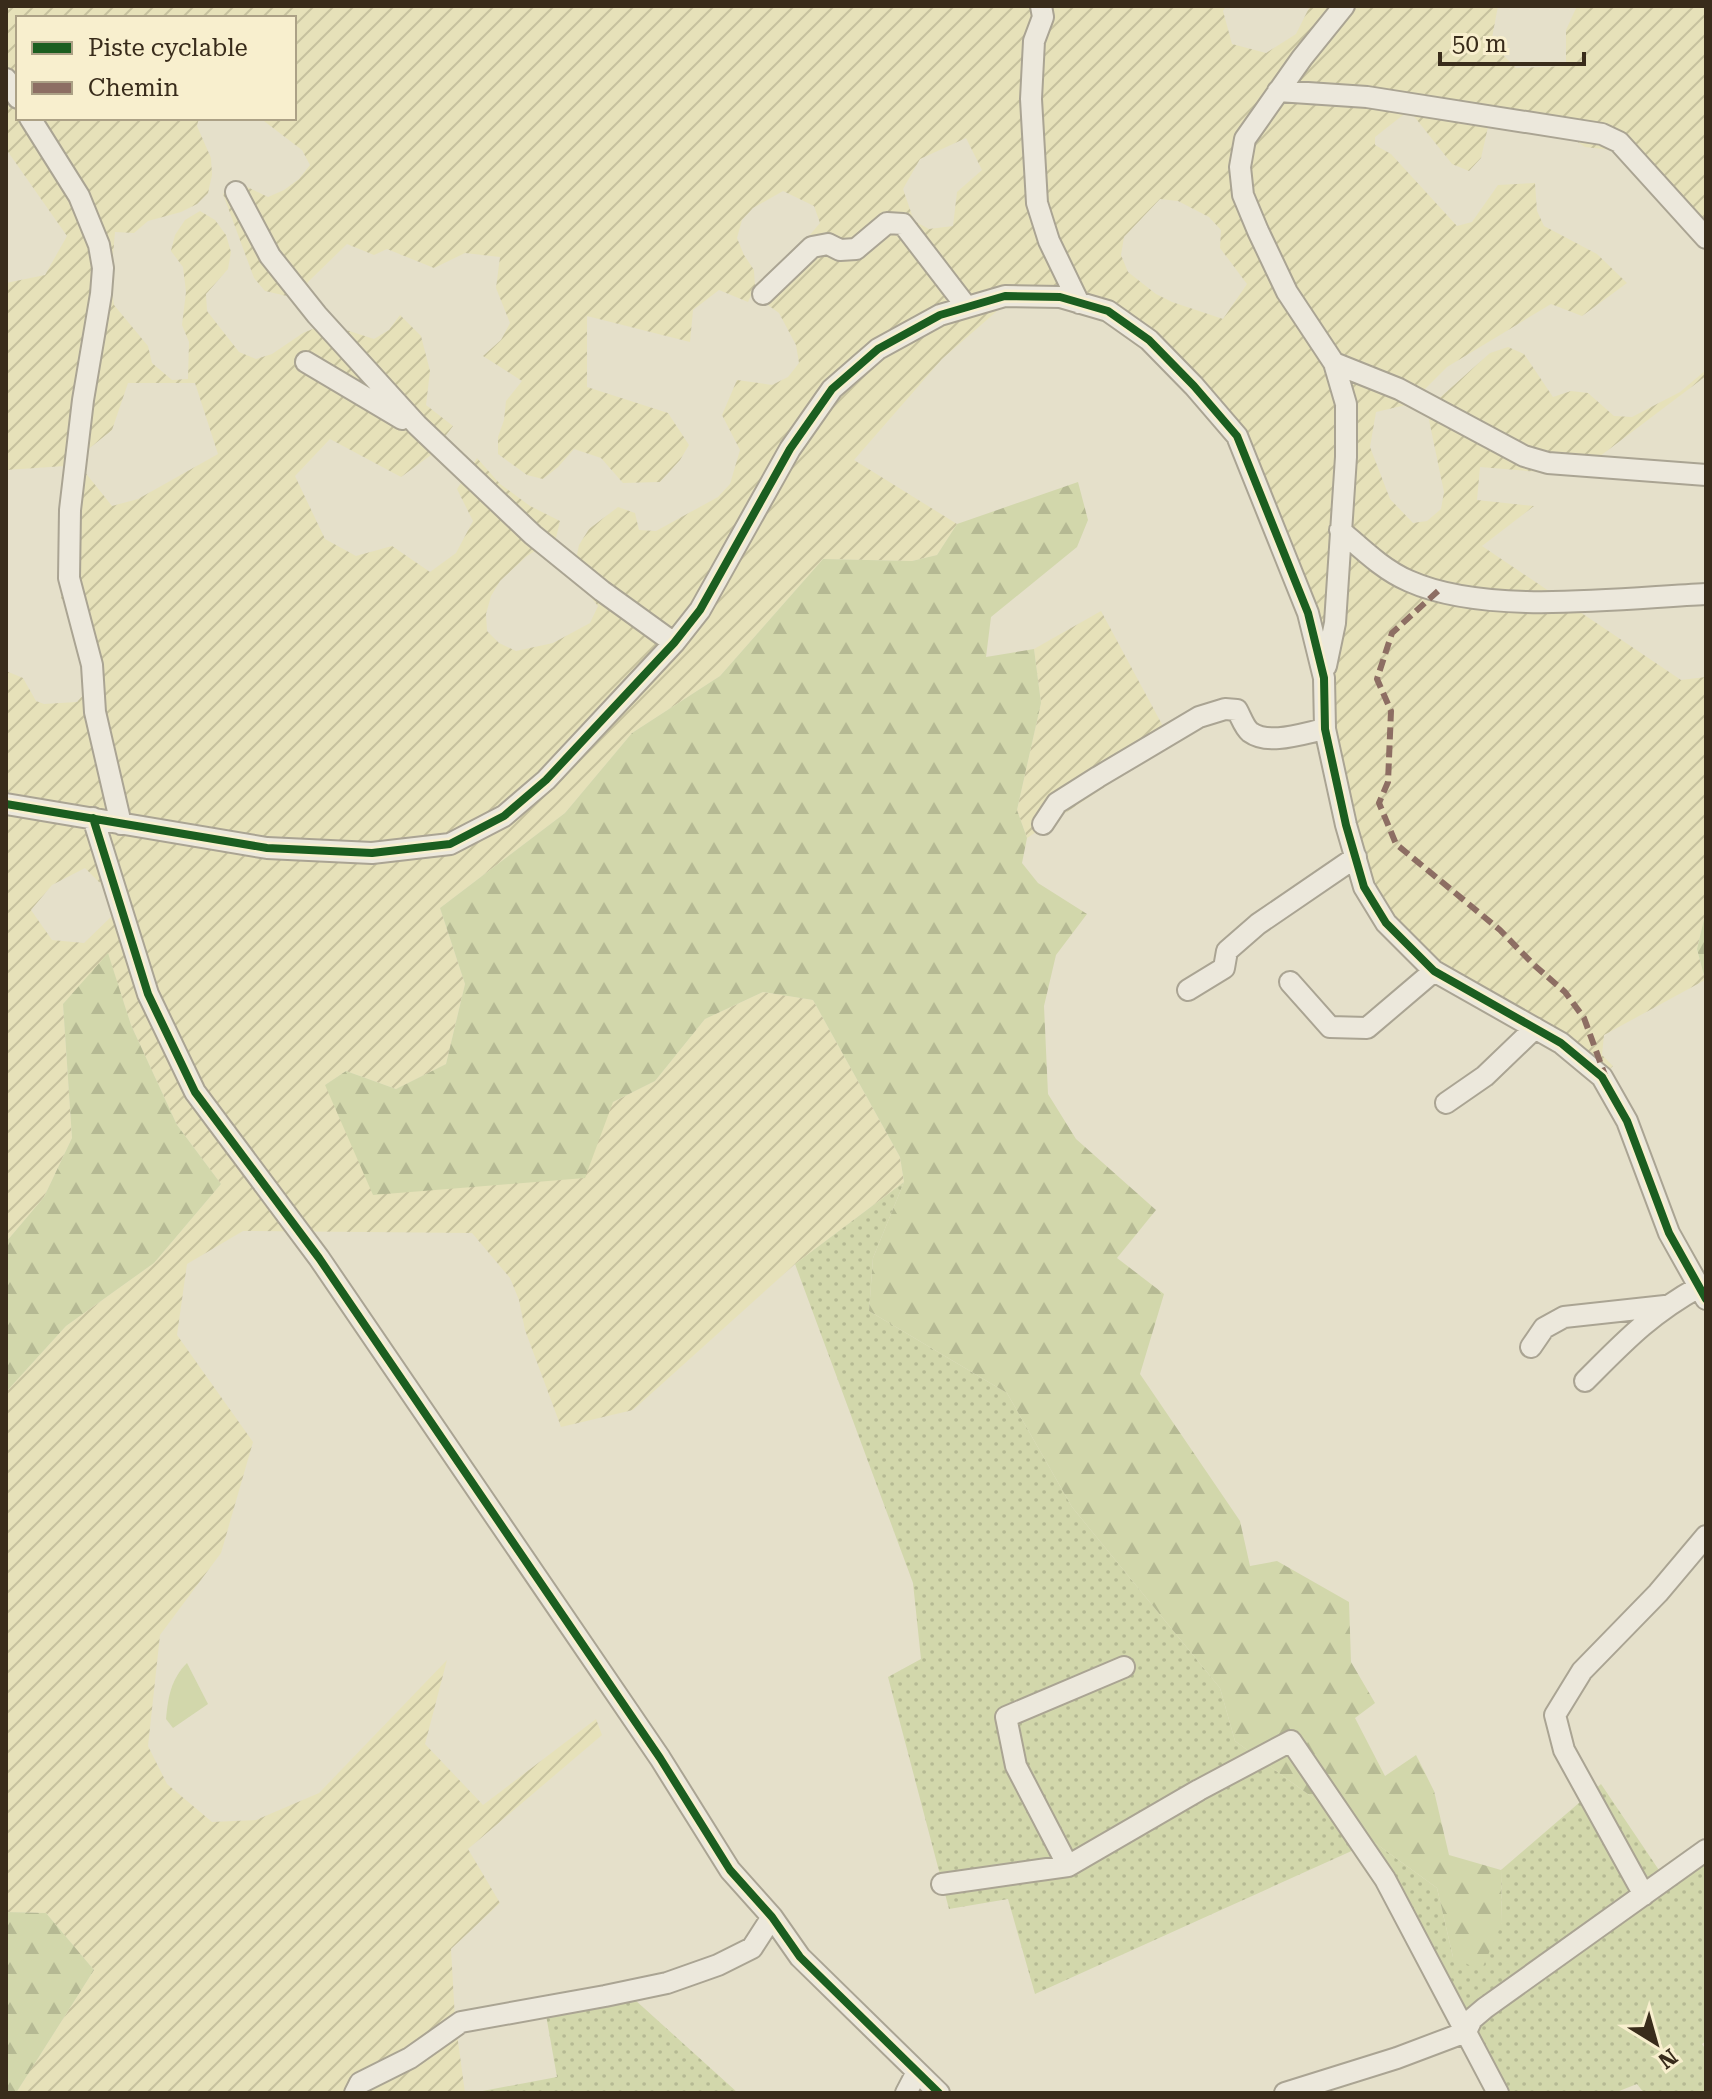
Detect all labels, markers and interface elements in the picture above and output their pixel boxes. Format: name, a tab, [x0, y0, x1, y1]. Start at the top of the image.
legend	[16, 16, 296, 120]
scale bar	[1440, 16, 1584, 66]
text: 50 m	[1452, 30, 1507, 58]
text: Piste cyclable	[88, 34, 248, 62]
text: Chemin	[88, 74, 179, 102]
north arrow	[1616, 2003, 1696, 2083]
text: N	[1653, 2043, 1682, 2074]

